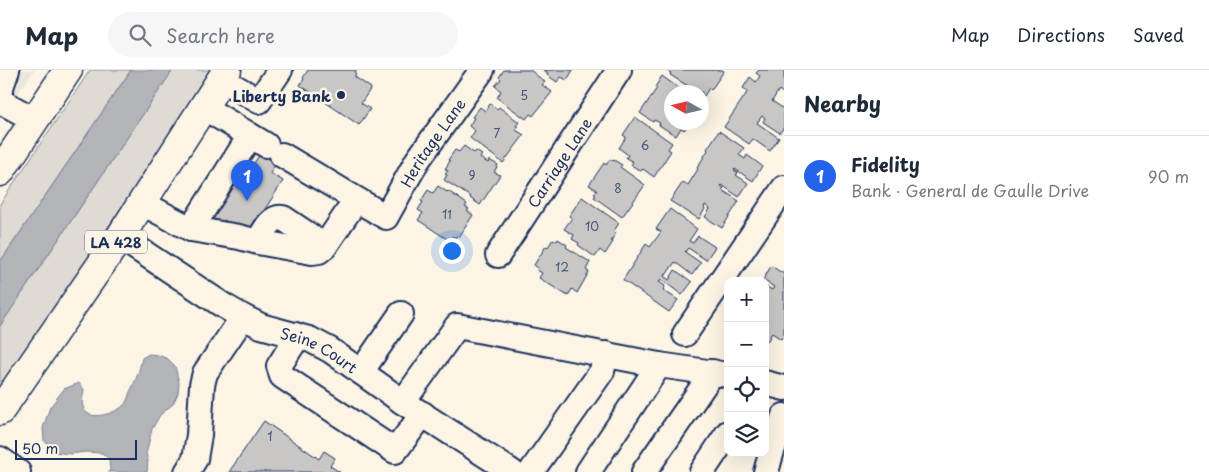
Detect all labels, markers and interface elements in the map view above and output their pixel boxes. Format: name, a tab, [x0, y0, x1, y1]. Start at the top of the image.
search box	[108, 12, 458, 57]
text: Map	[25, 17, 78, 53]
icon: search	[126, 21, 154, 49]
text: Search here	[166, 21, 275, 49]
text: Map	[951, 21, 989, 48]
text: Directions	[1017, 21, 1105, 48]
text: Saved	[1133, 21, 1184, 48]
place label: Liberty Bank	[233, 84, 331, 107]
north arrow	[664, 85, 709, 130]
house number: 5	[520, 86, 528, 104]
text: Nearby	[804, 87, 881, 119]
marker: Liberty Bank	[335, 89, 347, 101]
street label: Heritage Lane	[393, 93, 470, 191]
street label: Carriage Lane	[521, 112, 597, 212]
house number: 7	[494, 124, 501, 142]
house number: 6	[641, 136, 649, 154]
text: Fidelity	[851, 150, 920, 178]
pin: 1	[231, 160, 263, 201]
text: 1	[816, 164, 824, 188]
text: 90 m	[1148, 164, 1189, 188]
house number: 9	[468, 166, 476, 184]
text: Bank · General de Gaulle Drive	[851, 178, 1089, 202]
house number: 8	[614, 179, 622, 197]
house number: 11	[442, 205, 452, 223]
house number: 10	[585, 217, 599, 235]
road number: LA 428	[85, 230, 147, 253]
your location	[439, 238, 465, 264]
house number: 12	[555, 258, 569, 276]
map controls	[724, 277, 769, 457]
button: +	[724, 277, 769, 322]
street label: Seine Court	[278, 320, 363, 378]
button: −	[724, 322, 769, 367]
button: locate	[724, 367, 769, 412]
button: layers	[724, 412, 769, 457]
house number: 1	[267, 427, 273, 445]
scale bar	[15, 437, 138, 460]
text: 50 m	[22, 438, 58, 459]

